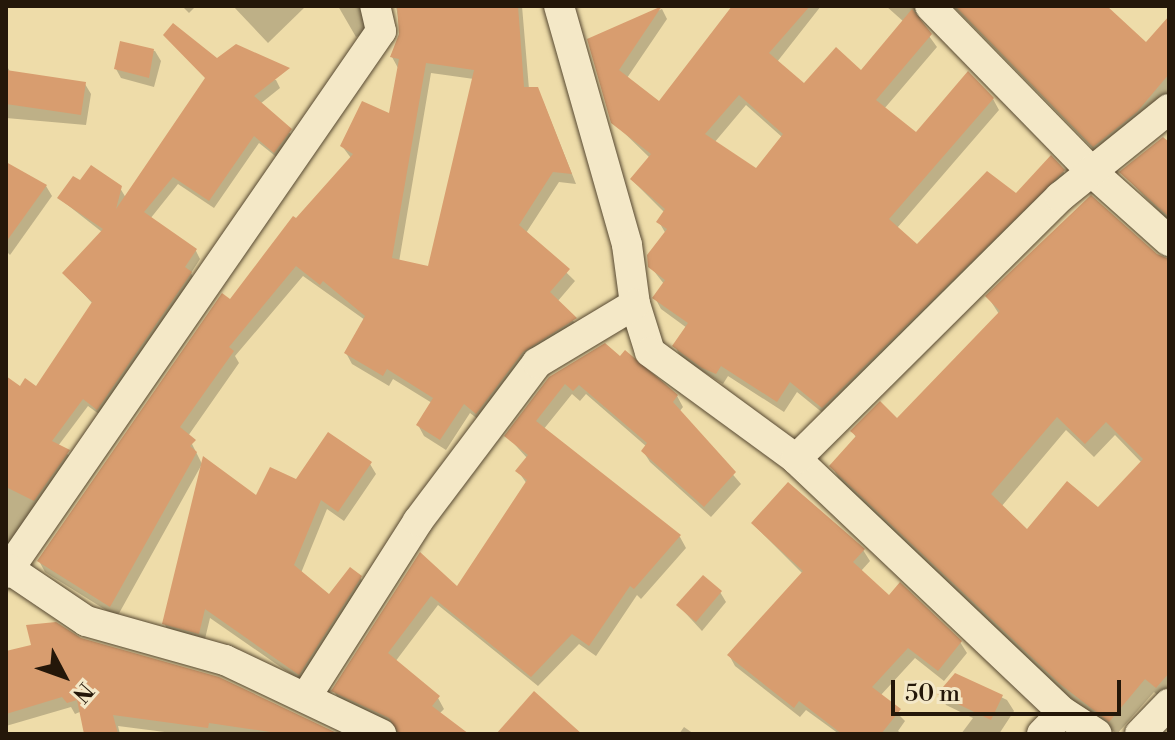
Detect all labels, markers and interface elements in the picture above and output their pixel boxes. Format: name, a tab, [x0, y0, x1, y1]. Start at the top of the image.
north arrow	[24, 636, 104, 716]
scale bar	[895, 664, 1125, 714]
text: N	[67, 677, 98, 707]
text: 50 m	[905, 679, 960, 709]

